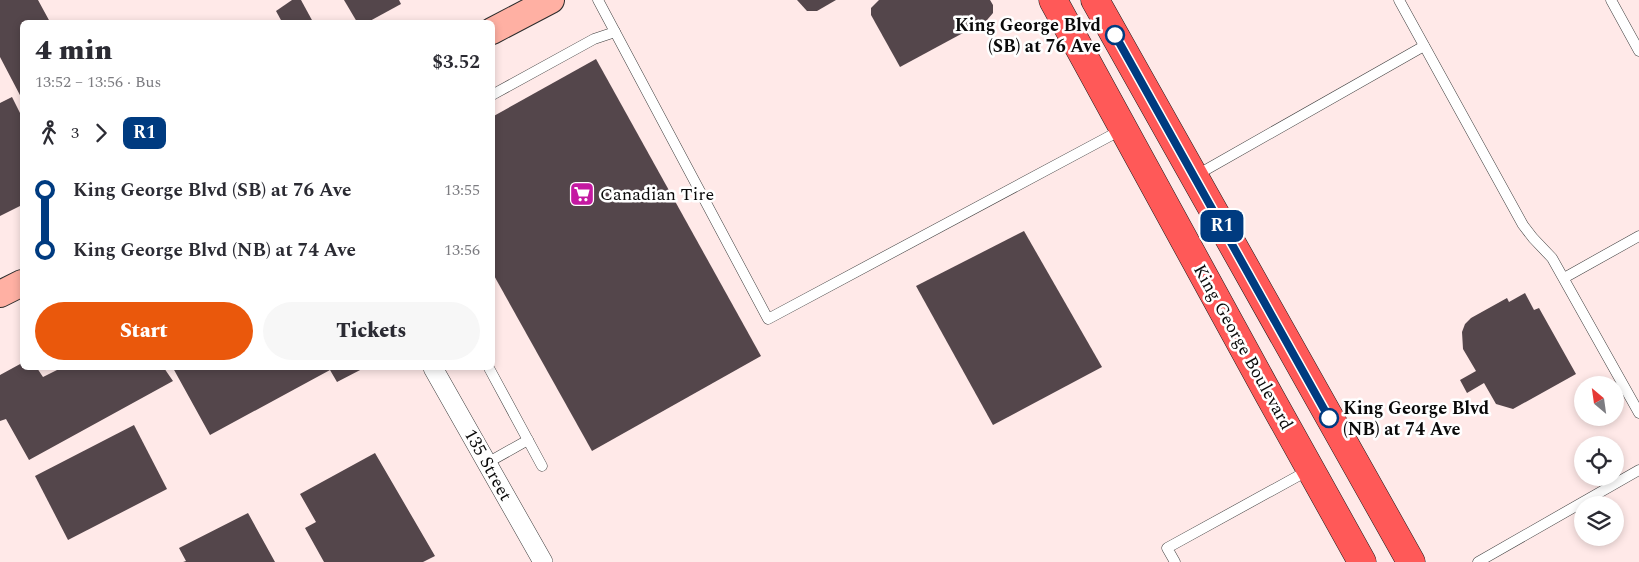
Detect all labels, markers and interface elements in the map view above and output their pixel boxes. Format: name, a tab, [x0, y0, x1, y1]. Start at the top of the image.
place label: King George Blvd (SB) at 76 Ave	[955, 12, 1101, 60]
marker: King George Blvd (SB) at 76 Ave	[1105, 25, 1125, 45]
text: 4 min	[35, 29, 112, 72]
text: $3.52	[432, 48, 480, 77]
text: 13:52 – 13:56 · Bus	[35, 70, 161, 94]
icon: walk	[35, 119, 63, 147]
icon: forward	[87, 119, 115, 147]
text: R1	[133, 119, 156, 146]
text: 3	[71, 121, 79, 145]
text: King George Blvd (SB) at 76 Ave	[73, 176, 351, 205]
text: 13:55	[444, 178, 480, 202]
supermarket icon: Canadian Tire	[569, 181, 595, 207]
place label: Canadian Tire	[600, 181, 714, 208]
line badge: R1	[1200, 210, 1244, 242]
text: R1	[1210, 212, 1234, 239]
text: King George Blvd (NB) at 74 Ave	[73, 236, 356, 265]
text: 13:56	[444, 238, 480, 262]
street label: King George Boulevard	[1186, 259, 1300, 435]
button: Start	[35, 302, 253, 360]
button: Tickets	[263, 302, 480, 360]
north arrow	[1574, 376, 1624, 426]
map controls	[1574, 376, 1624, 546]
place label: King George Blvd (NB) at 74 Ave	[1343, 395, 1490, 443]
marker: King George Blvd (NB) at 74 Ave	[1319, 408, 1339, 428]
street label: 135 Street	[457, 424, 519, 506]
button: locate	[1574, 436, 1624, 486]
button: layers	[1574, 496, 1624, 546]

